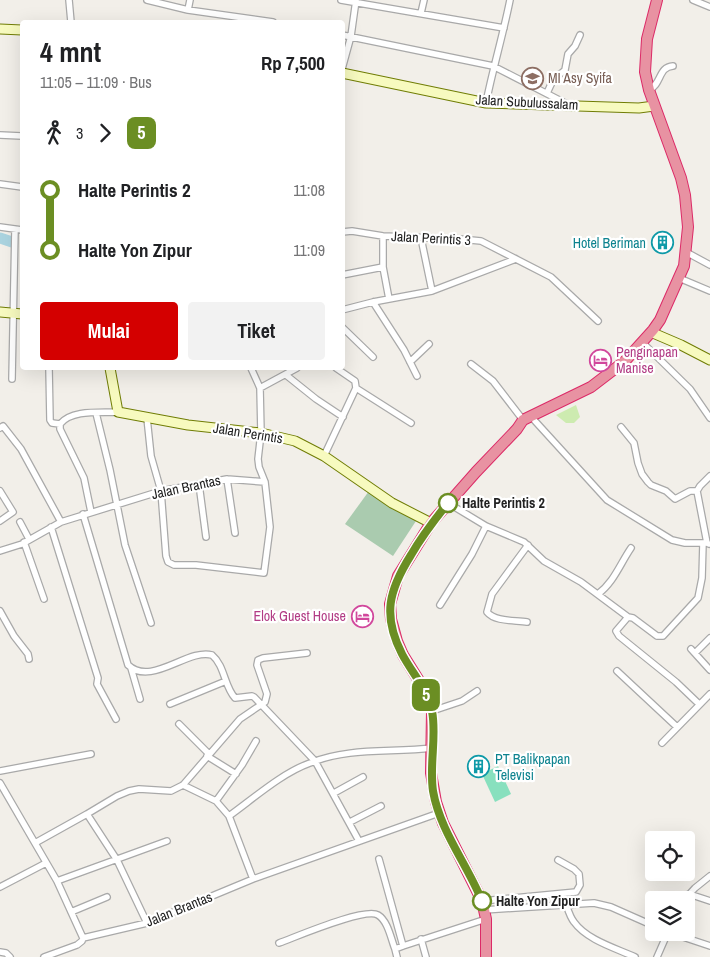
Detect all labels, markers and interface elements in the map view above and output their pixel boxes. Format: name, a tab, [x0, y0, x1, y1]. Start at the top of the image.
text: 4 mnt	[40, 33, 101, 71]
text: Rp 7,500	[261, 50, 325, 76]
school or university icon: MI Asy Syifa	[520, 66, 544, 90]
place label: MI Asy Syifa	[548, 69, 612, 87]
text: 11:05 – 11:09 · Bus	[40, 71, 152, 93]
street label: Jalan Subulussalam	[475, 90, 579, 114]
icon: walk	[40, 119, 68, 147]
icon: forward	[91, 119, 119, 147]
text: 5	[137, 120, 146, 145]
text: 3	[76, 122, 83, 144]
text: Halte Perintis 2	[78, 177, 191, 203]
text: 11:08	[293, 179, 325, 201]
street label: Jalan Perintis 3	[391, 227, 471, 249]
building icon: Hotel Beriman	[650, 231, 674, 255]
place label: Hotel Beriman	[573, 234, 646, 252]
text: Halte Yon Zipur	[78, 237, 192, 263]
text: 11:09	[293, 239, 325, 261]
button: Mulai	[40, 302, 178, 360]
button: Tiket	[188, 302, 325, 360]
place label: Penginapan Manise	[616, 343, 678, 377]
hotel icon: Penginapan Manise	[588, 348, 612, 372]
street label: Jalan Perintis	[212, 419, 284, 447]
street label: Jalan Brantas	[150, 471, 222, 503]
marker: Halte Perintis 2	[438, 493, 458, 513]
place label: Halte Perintis 2	[462, 494, 545, 512]
hotel icon: Elok Guest House	[350, 604, 374, 628]
place label: Elok Guest House	[253, 607, 346, 625]
line badge: 5	[410, 679, 442, 711]
text: 5	[422, 682, 430, 707]
place label: PT Balikpapan Televisi	[495, 750, 570, 784]
building icon: PT Balikpapan Televisi	[467, 755, 491, 779]
map controls	[645, 831, 695, 941]
button: locate	[645, 831, 695, 881]
street label: Jalan Brantas	[143, 887, 215, 930]
marker: Halte Yon Zipur	[472, 891, 492, 911]
button: layers	[645, 891, 695, 941]
place label: Halte Yon Zipur	[496, 892, 580, 910]

